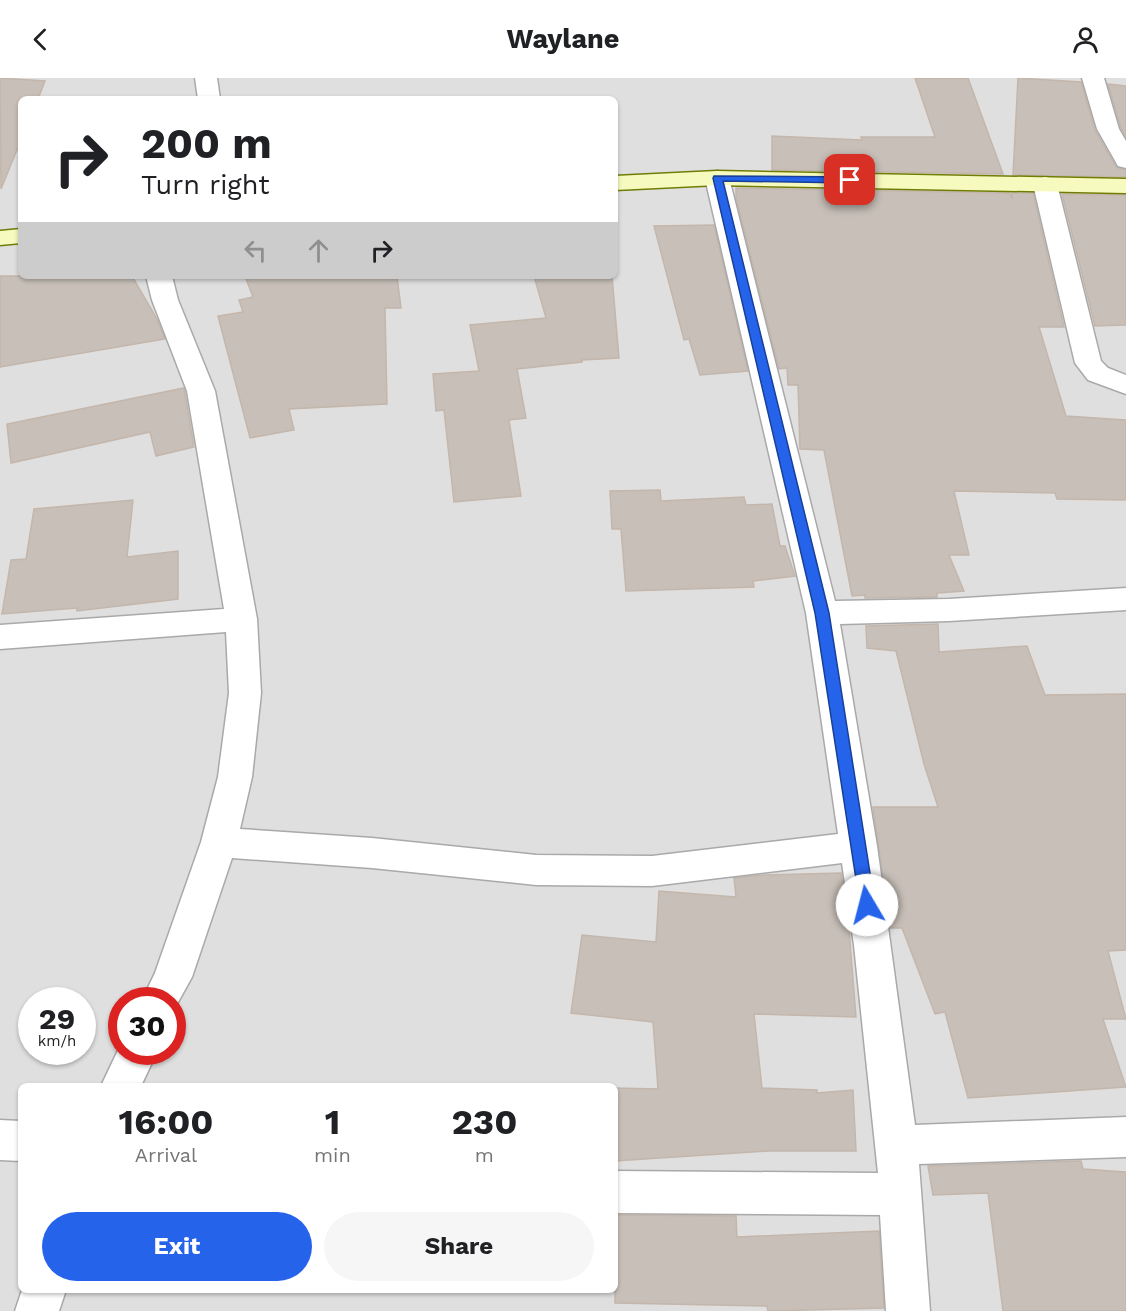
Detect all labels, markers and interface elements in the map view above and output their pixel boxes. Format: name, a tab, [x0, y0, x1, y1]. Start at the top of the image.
icon: back	[24, 23, 57, 56]
text: Waylane	[507, 23, 619, 55]
icon: person	[1069, 23, 1102, 56]
text: 200 m	[141, 119, 272, 168]
icon: right	[42, 120, 120, 198]
pin	[824, 154, 875, 205]
icon: arrive	[833, 163, 866, 196]
text: Turn right	[141, 169, 270, 201]
icon: left	[239, 234, 272, 267]
icon: ahead	[302, 234, 335, 267]
icon: right	[365, 234, 398, 267]
position arrow	[835, 873, 899, 937]
speed limit sign: 30	[108, 987, 186, 1065]
text: 29	[39, 1001, 75, 1036]
text: km/h	[38, 1032, 76, 1050]
text: 16:00	[119, 1101, 214, 1143]
text: 1	[325, 1101, 340, 1143]
text: 230	[451, 1101, 517, 1143]
text: Arrival	[135, 1143, 197, 1167]
text: min	[314, 1143, 351, 1167]
text: m	[475, 1143, 494, 1167]
button: Exit	[42, 1212, 312, 1281]
button: Share	[324, 1212, 594, 1281]

